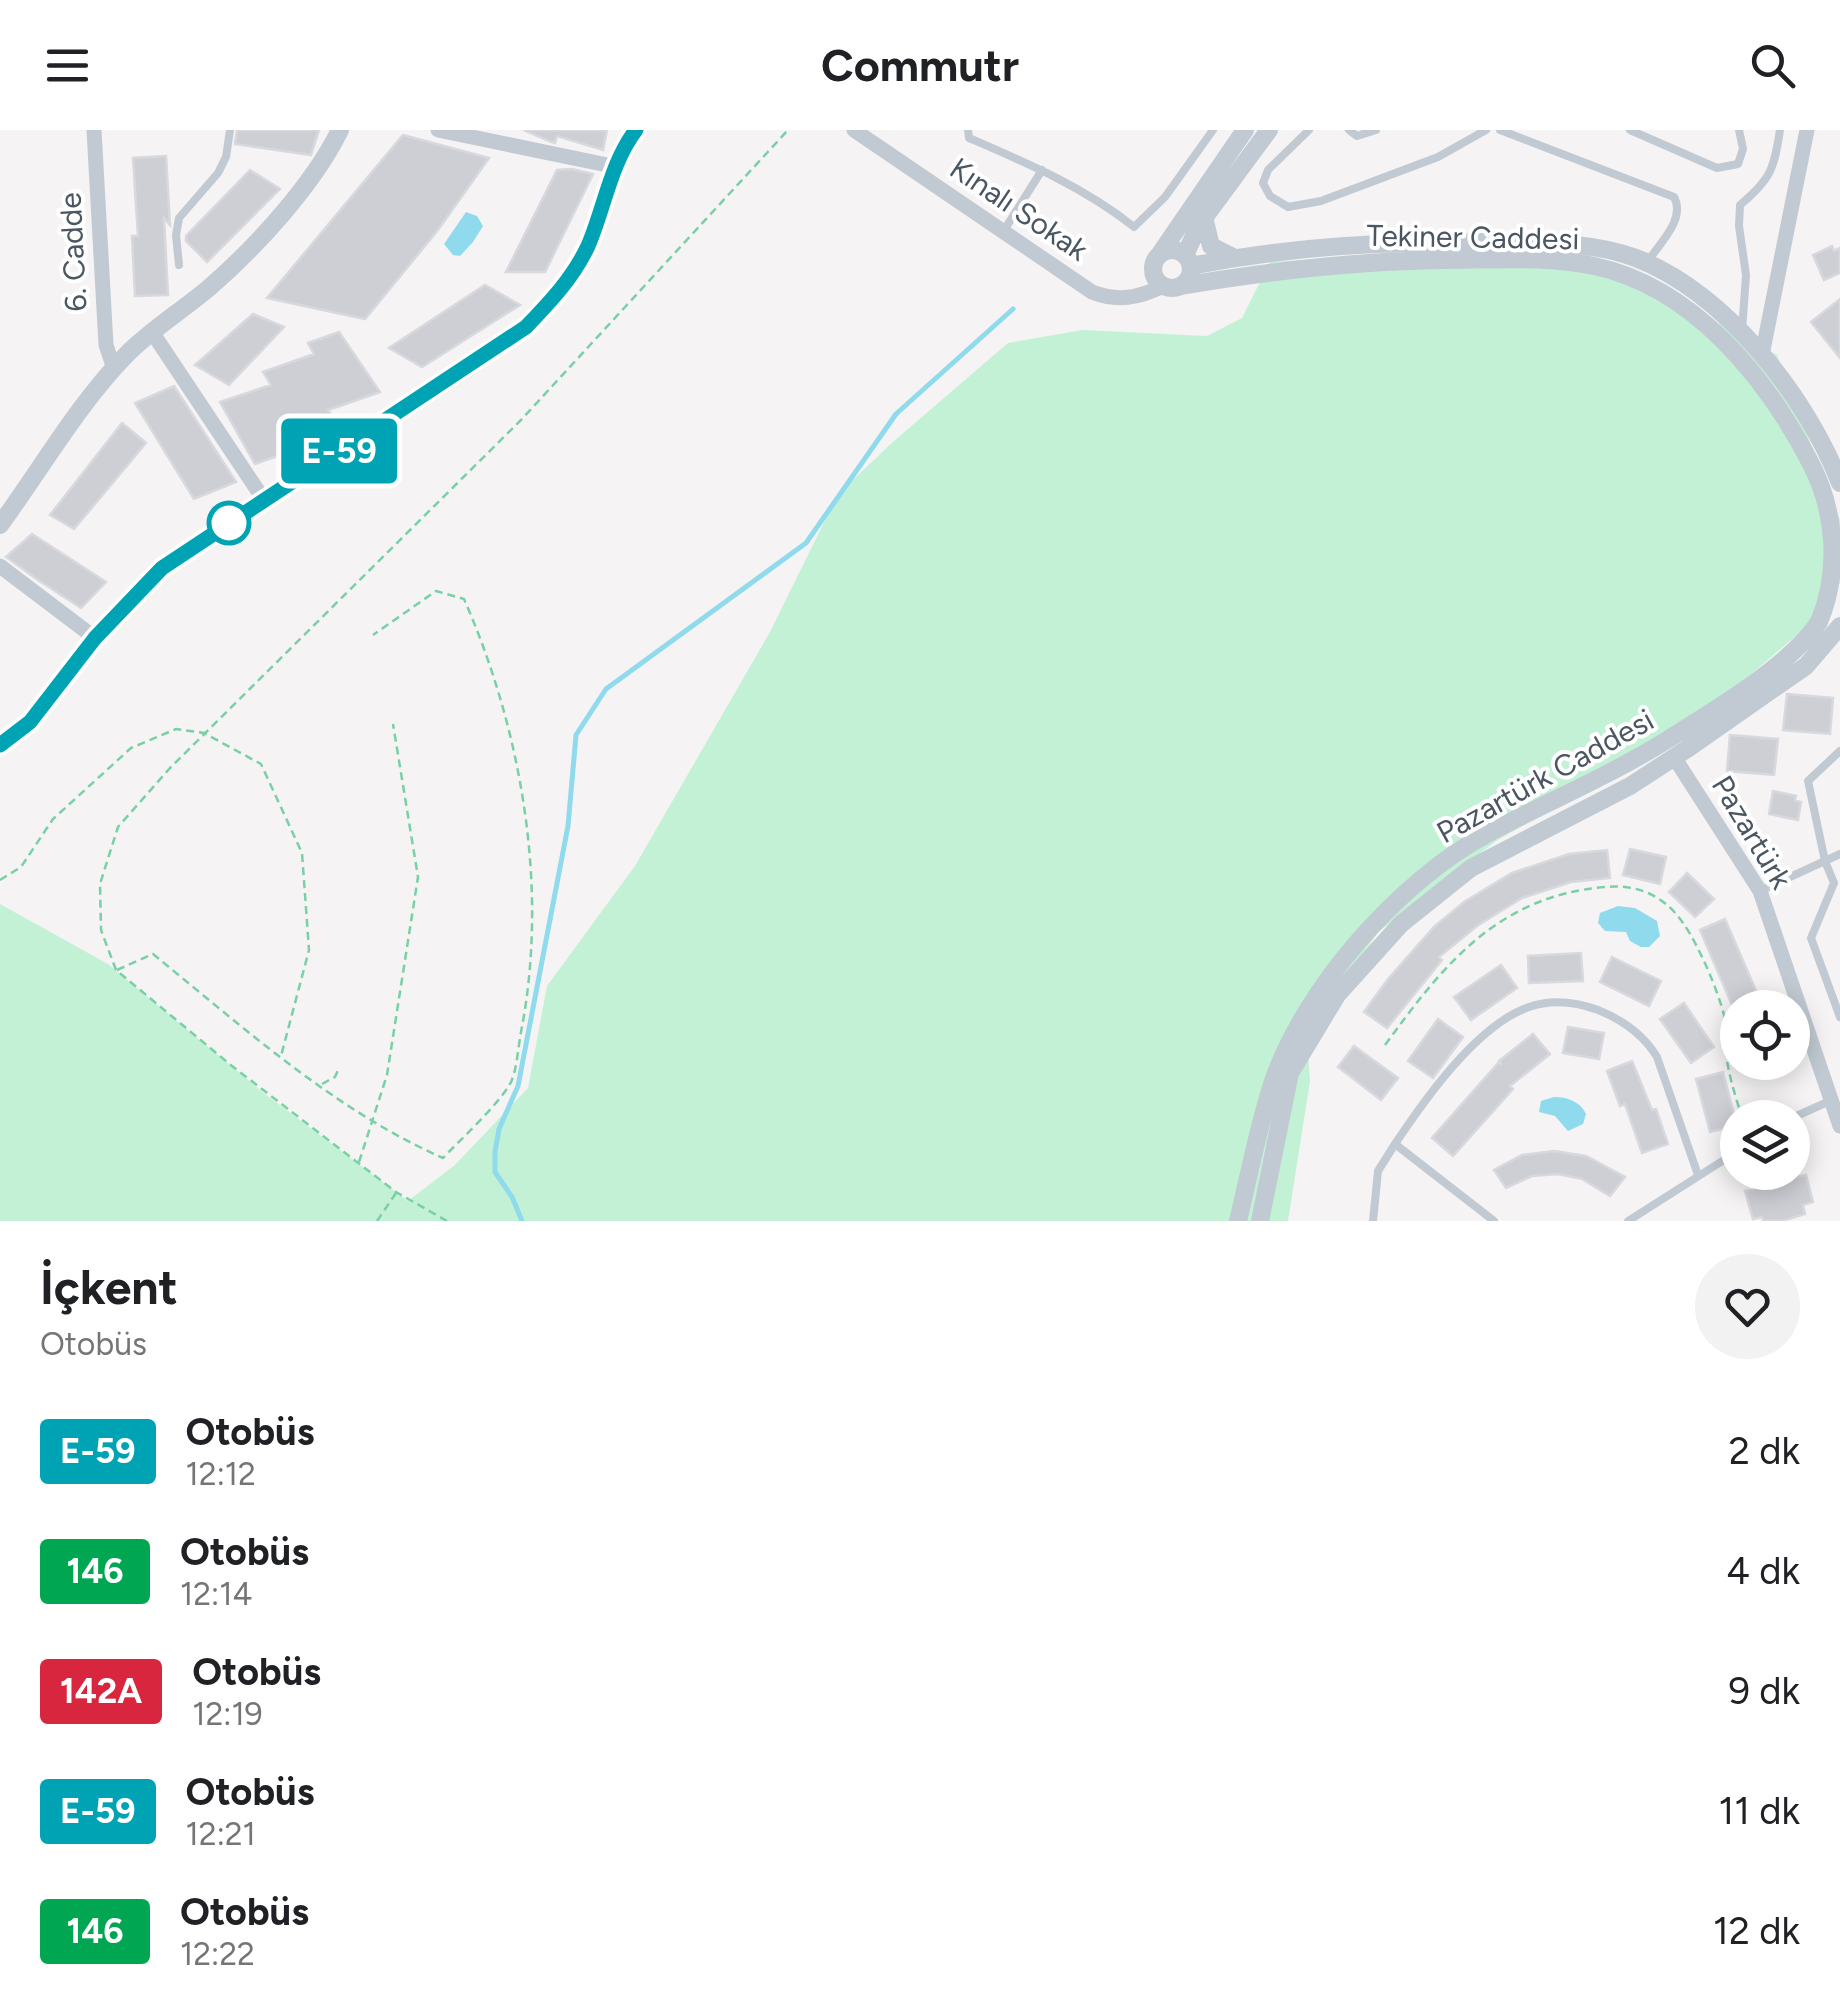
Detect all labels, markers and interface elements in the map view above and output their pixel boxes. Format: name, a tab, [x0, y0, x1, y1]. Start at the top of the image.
icon: menu	[40, 38, 95, 93]
text: Commutr	[821, 38, 1019, 92]
icon: search	[1745, 38, 1800, 93]
street label: Kınalı Sokak	[943, 149, 1095, 269]
street label: 6. Cadde	[51, 192, 95, 312]
street label: Tekiner Caddesi	[1366, 217, 1580, 257]
line badge: E-59	[269, 418, 409, 484]
text: E-59	[301, 430, 377, 472]
unlabelled marker	[208, 502, 250, 544]
street label: Pazartürk Caddesi	[1430, 701, 1660, 851]
street label: Pazartürk	[1704, 769, 1800, 896]
map controls	[1720, 990, 1810, 1190]
button: locate	[1720, 990, 1810, 1080]
button: layers	[1720, 1100, 1810, 1190]
button: heart	[1695, 1254, 1800, 1359]
text: İçkent	[40, 1258, 178, 1316]
text: Otobüs	[40, 1325, 147, 1363]
text: Otobüs	[186, 1409, 314, 1455]
text: 2 dk	[1729, 1428, 1800, 1474]
text: E-59	[60, 1430, 136, 1472]
text: 12:12	[186, 1455, 256, 1493]
text: Otobüs	[180, 1529, 309, 1575]
text: 4 dk	[1726, 1548, 1800, 1594]
text: 146	[66, 1550, 124, 1592]
text: 12:14	[180, 1575, 252, 1613]
text: Otobüs	[192, 1649, 321, 1695]
text: 9 dk	[1728, 1668, 1800, 1714]
text: 142A	[60, 1670, 142, 1712]
text: 12:19	[192, 1695, 263, 1733]
text: Otobüs	[186, 1769, 314, 1815]
text: 11 dk	[1719, 1788, 1800, 1834]
text: E-59	[60, 1790, 136, 1832]
text: 12:21	[186, 1815, 256, 1853]
text: Otobüs	[180, 1889, 309, 1935]
text: 12 dk	[1713, 1908, 1800, 1954]
text: 146	[66, 1910, 124, 1952]
text: 12:22	[180, 1935, 255, 1973]

